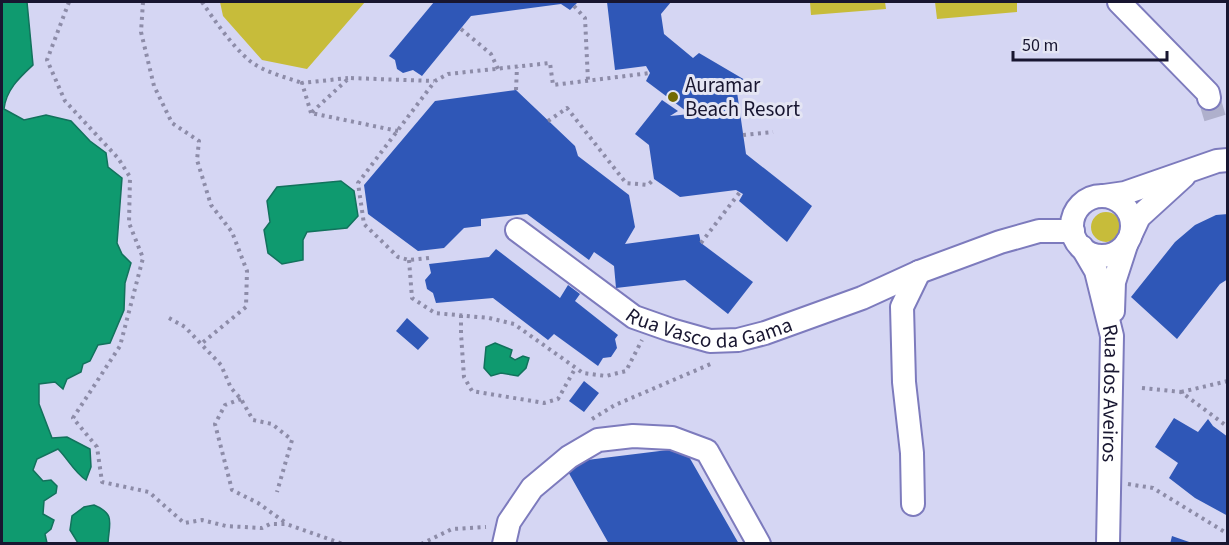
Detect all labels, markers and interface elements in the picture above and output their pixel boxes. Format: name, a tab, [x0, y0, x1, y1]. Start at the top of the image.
scale bar	[1013, 24, 1168, 62]
text: 50 m	[1022, 33, 1058, 58]
place label: Auramar Beach Resort	[685, 70, 800, 124]
marker: Auramar Beach Resort	[666, 90, 680, 104]
street label: Rua Vasco da Gama	[619, 301, 796, 356]
street label: Rua dos Aveiros	[1095, 321, 1127, 463]

